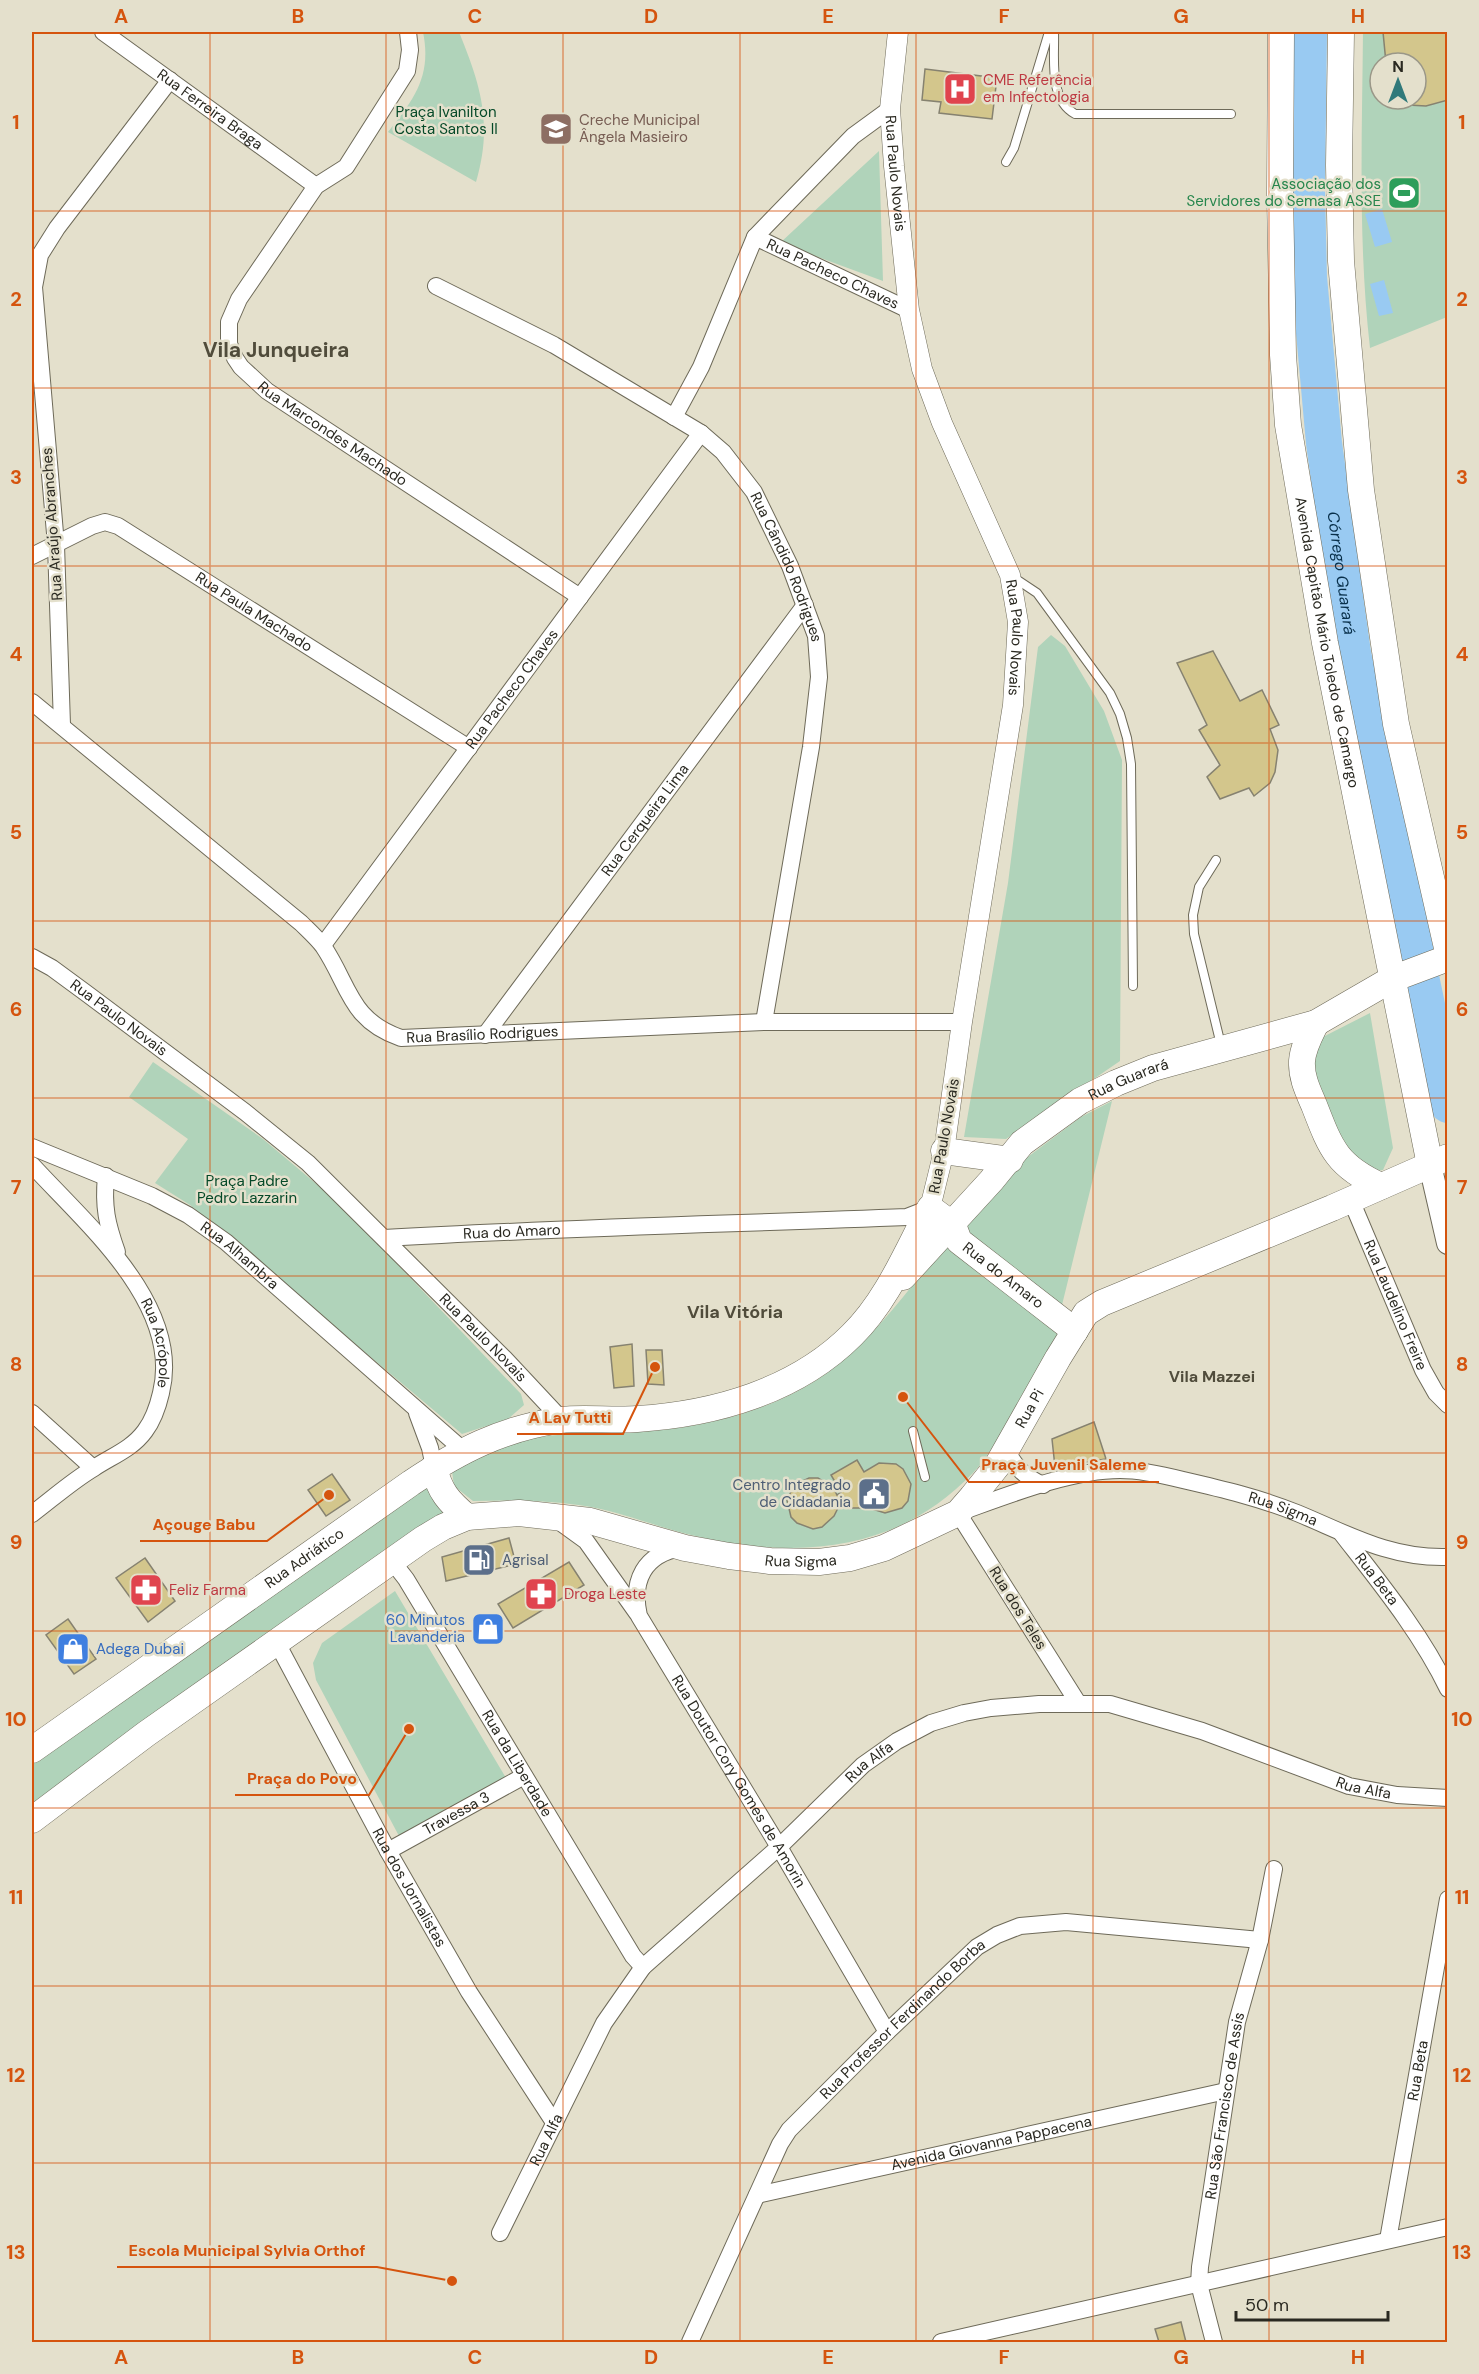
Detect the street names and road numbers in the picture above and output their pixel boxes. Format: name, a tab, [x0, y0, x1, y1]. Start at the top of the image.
street label: Rua Ferreira Braga	[153, 64, 267, 154]
street label: Rua Paulo Novais	[880, 114, 911, 233]
street label: Rua Pacheco Chaves	[763, 234, 902, 314]
street label: Rua Marcondes Machado	[253, 377, 411, 491]
street label: Rua Araújo Abranches	[37, 447, 67, 601]
street label: Rua Cândido Rodrigues	[746, 489, 826, 643]
street label: Avenida Capitão Mário Toledo de Camargo	[1290, 495, 1364, 790]
street label: Rua Paula Machado	[191, 567, 316, 656]
street label: Rua Paulo Novais	[1001, 578, 1028, 696]
street label: Rua Pacheco Chaves	[461, 625, 563, 753]
street label: Rua Cerqueira Lima	[597, 760, 693, 880]
street label: Rua Paulo Novais	[66, 975, 172, 1061]
street label: Rua Brasílio Rodrigues	[406, 1021, 559, 1048]
street label: Rua Guarará	[1085, 1054, 1171, 1105]
street label: Rua Paulo Novais	[924, 1077, 964, 1195]
street label: Rua Alhambra	[196, 1217, 283, 1294]
street label: Rua do Amaro	[463, 1220, 561, 1244]
street label: Rua do Amaro	[958, 1237, 1048, 1313]
street label: Rua Laudelino Freire	[1359, 1237, 1432, 1373]
street label: Rua Paulo Novais	[435, 1289, 531, 1386]
street label: Rua Acrópole	[136, 1295, 174, 1389]
street label: Rua Pi	[1010, 1385, 1049, 1432]
street label: Rua Sigma	[1246, 1487, 1321, 1531]
street label: Rua Adriático	[261, 1523, 348, 1593]
street label: Rua Beta	[1350, 1549, 1403, 1609]
street label: Rua Sigma	[764, 1550, 838, 1572]
street label: Rua dos Teles	[984, 1563, 1052, 1653]
street label: Rua Doutor Cory Gomes de Amorin	[667, 1671, 811, 1891]
street label: Rua da Liberdade	[477, 1706, 557, 1821]
street label: Rua Alfa	[841, 1737, 897, 1787]
street label: Rua Alfa	[1333, 1772, 1393, 1804]
street label: Travessa 3	[419, 1787, 493, 1840]
street label: Rua dos Jornalistas	[367, 1824, 451, 1951]
street label: Rua Professor Ferdinando Borba	[815, 1934, 989, 2104]
street label: Rua São Francisco de Assis	[1200, 2010, 1249, 2201]
street label: Rua Beta	[1403, 2039, 1433, 2102]
street label: Rua Alfa	[525, 2110, 568, 2169]
street label: Avenida Giovanna Pappacena	[889, 2111, 1094, 2175]

